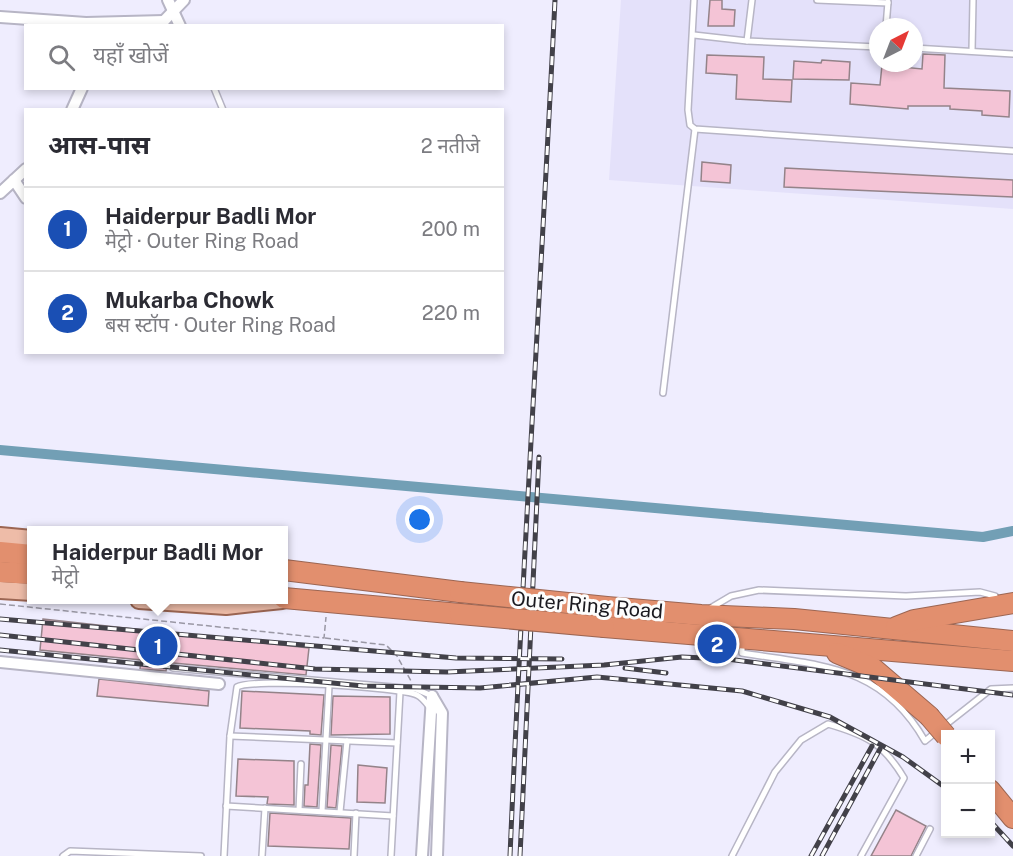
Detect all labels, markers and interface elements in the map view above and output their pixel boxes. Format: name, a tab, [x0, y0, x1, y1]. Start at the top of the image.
north arrow	[869, 18, 923, 72]
search box	[24, 24, 504, 90]
icon: search	[45, 41, 78, 74]
text: यहाँ खोजें	[93, 42, 169, 68]
text: आस-पास	[48, 129, 150, 160]
text: 2 नतीजे	[421, 134, 480, 158]
text: Haiderpur Badli Mor	[105, 203, 316, 229]
text: 1	[63, 217, 72, 241]
text: 200 m	[422, 217, 480, 241]
text: मेट्रो · Outer Ring Road	[105, 229, 299, 253]
text: Mukarba Chowk	[105, 287, 274, 313]
text: 2	[61, 301, 74, 325]
text: 220 m	[422, 301, 480, 325]
text: बस स्टॉप · Outer Ring Road	[105, 313, 336, 337]
your location	[405, 505, 434, 534]
popup	[27, 526, 288, 604]
text: Haiderpur Badli Mor	[52, 539, 263, 565]
text: मेट्रो	[52, 565, 79, 589]
street label: Outer Ring Road	[510, 586, 664, 624]
pin: 2	[698, 622, 736, 666]
pin: 1	[138, 624, 178, 668]
map controls	[941, 730, 995, 838]
button: +	[941, 730, 995, 784]
button: −	[941, 784, 995, 838]

